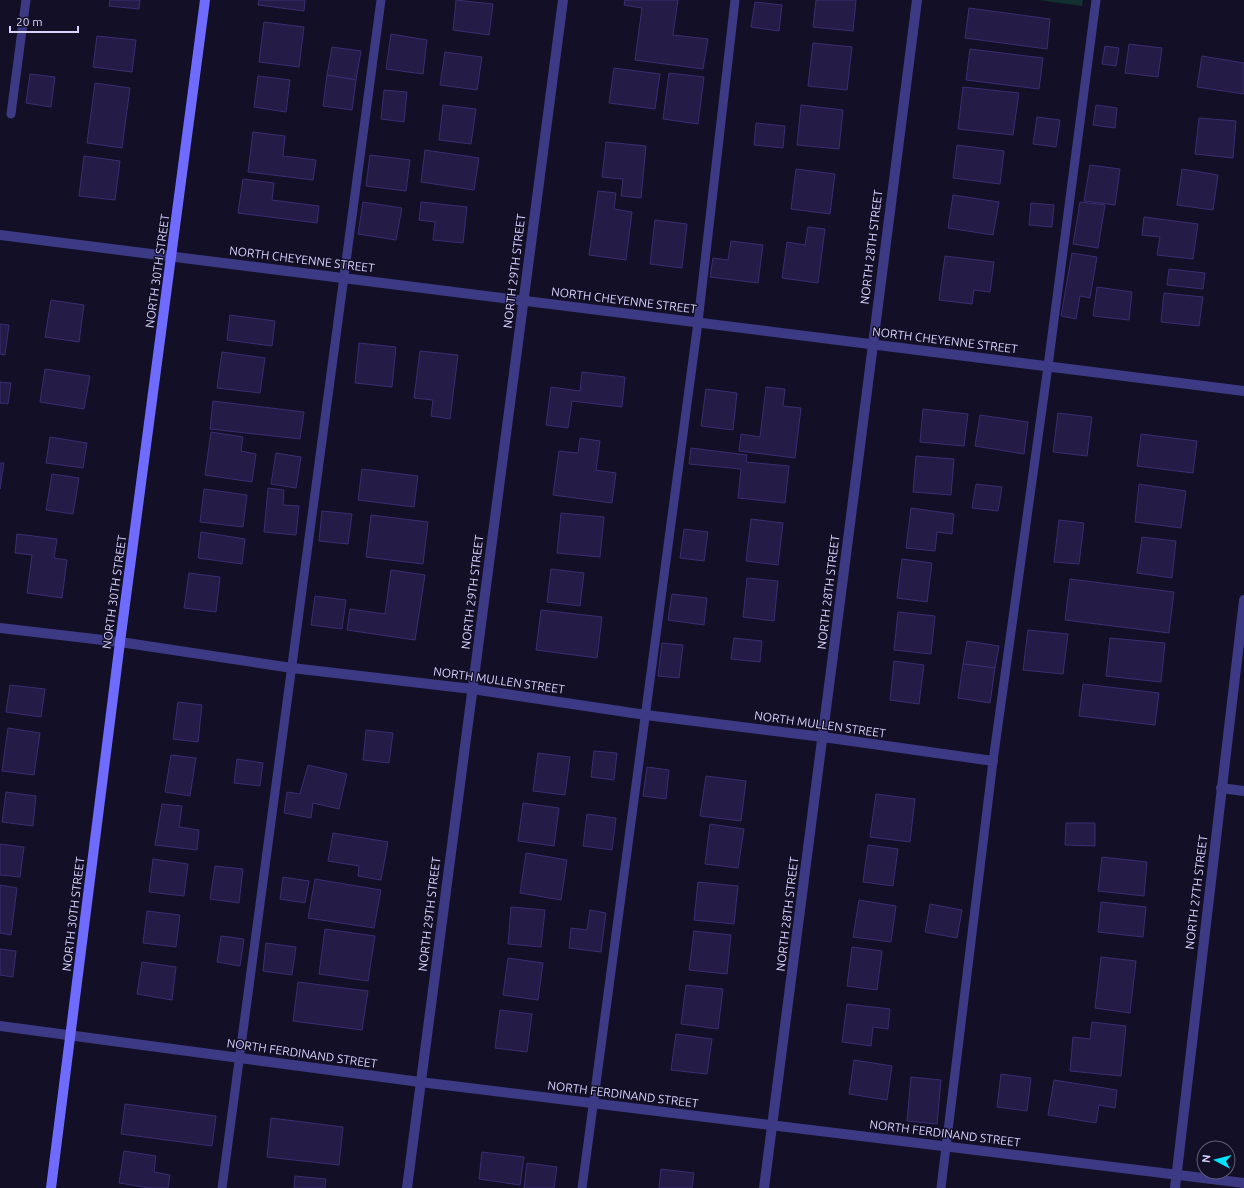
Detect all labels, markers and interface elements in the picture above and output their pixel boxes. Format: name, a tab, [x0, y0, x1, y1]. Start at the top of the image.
scale bar	[10, 8, 78, 34]
text: 20 m	[16, 15, 43, 28]
street label: NORTH 28TH STREET	[858, 189, 884, 305]
street label: NORTH 30TH STREET	[143, 213, 171, 329]
street label: NORTH 29TH STREET	[501, 213, 527, 329]
street label: NORTH CHEYENNE STREET	[229, 244, 376, 274]
street label: NORTH CHEYENNE STREET	[551, 285, 698, 315]
street label: NORTH CHEYENNE STREET	[872, 325, 1019, 355]
street label: NORTH 30TH STREET	[100, 534, 128, 650]
street label: NORTH 29TH STREET	[459, 534, 485, 650]
street label: NORTH 28TH STREET	[815, 534, 841, 650]
street label: NORTH MULLEN STREET	[432, 664, 566, 696]
street label: NORTH MULLEN STREET	[753, 708, 887, 740]
street label: NORTH 27TH STREET	[1183, 834, 1209, 950]
street label: NORTH 30TH STREET	[60, 856, 86, 972]
street label: NORTH 29TH STREET	[416, 856, 442, 972]
street label: NORTH 28TH STREET	[774, 856, 800, 972]
street label: NORTH FERDINAND STREET	[226, 1036, 378, 1070]
street label: NORTH FERDINAND STREET	[547, 1078, 700, 1110]
street label: NORTH FERDINAND STREET	[869, 1117, 1022, 1149]
north arrow	[1196, 1140, 1236, 1180]
text: N	[1200, 1154, 1213, 1164]

